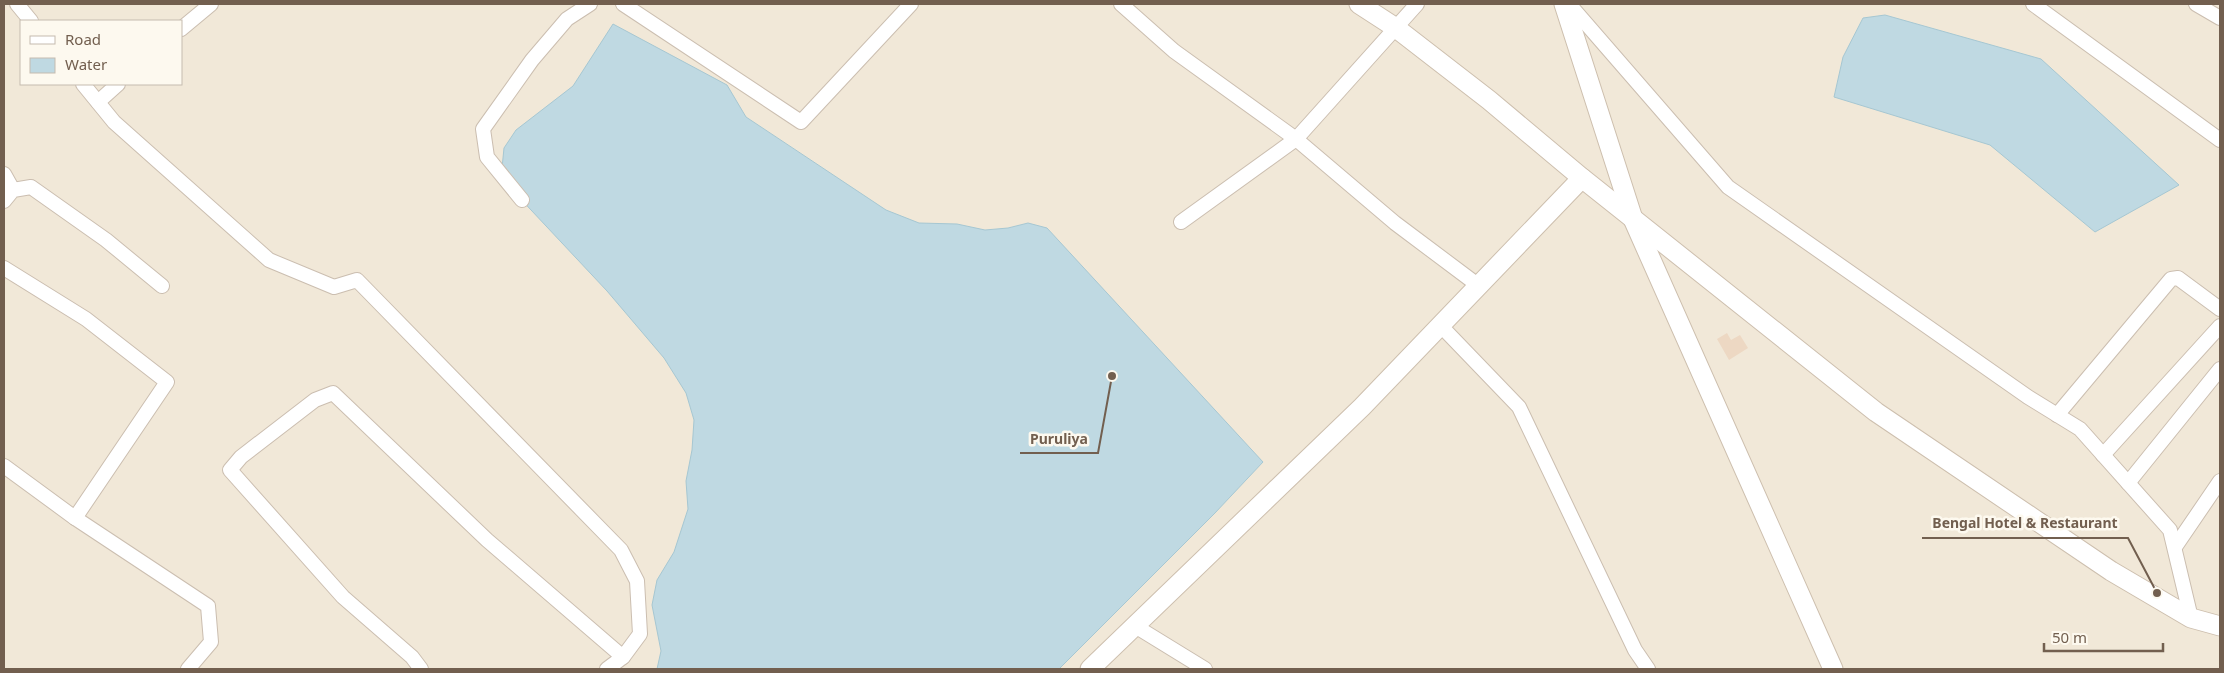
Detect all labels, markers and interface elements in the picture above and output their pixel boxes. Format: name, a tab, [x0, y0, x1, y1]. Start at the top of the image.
legend	[20, 20, 182, 85]
text: Road	[65, 29, 101, 49]
text: Water	[65, 54, 107, 74]
callout: Puruliya	[1020, 424, 1098, 453]
text: Puruliya	[1030, 429, 1088, 448]
callout: Bengal Hotel & Restaurant	[1922, 509, 2128, 538]
text: Bengal Hotel & Restaurant	[1932, 513, 2118, 532]
scale bar	[2044, 620, 2163, 652]
text: 50 m	[2052, 627, 2087, 647]

